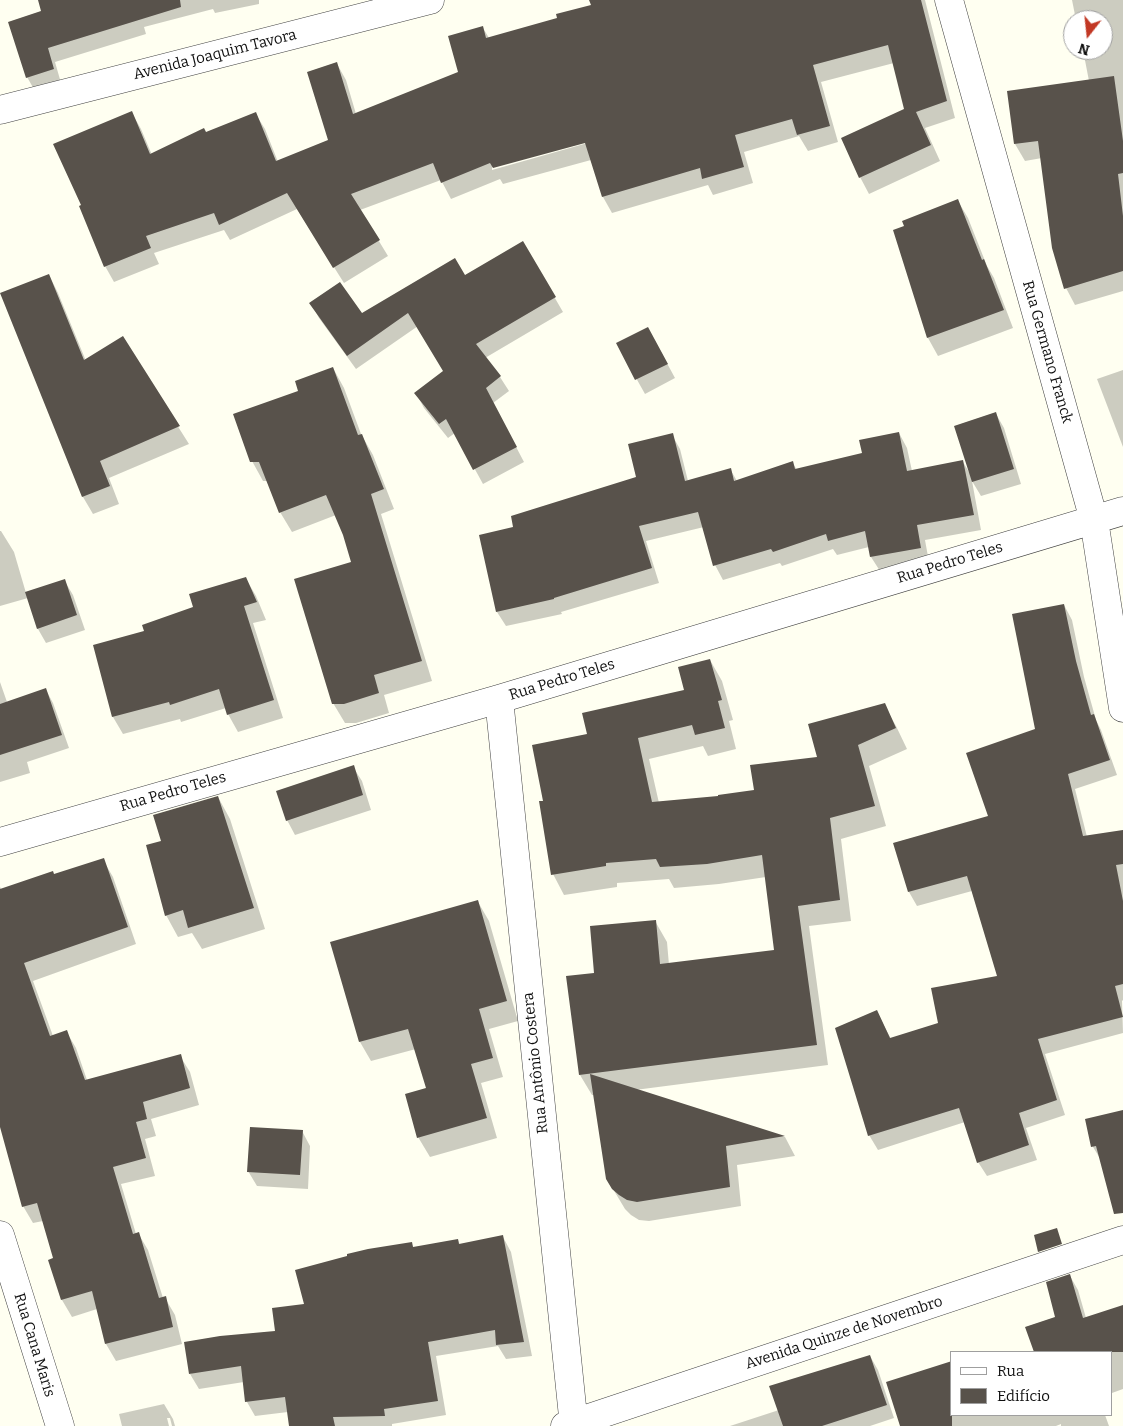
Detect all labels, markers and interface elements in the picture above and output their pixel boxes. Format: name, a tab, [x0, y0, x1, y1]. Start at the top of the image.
north arrow	[1063, 10, 1113, 60]
street label: Avenida Joaquim Tavora	[132, 26, 298, 84]
text: N	[1076, 39, 1092, 59]
street label: Rua Germano Franck	[1018, 279, 1076, 425]
street label: Rua Pedro Teles	[895, 538, 1005, 588]
street label: Rua Pedro Teles	[507, 655, 617, 705]
street label: Rua Pedro Teles	[118, 768, 228, 816]
street label: Rua Antônio Costera	[520, 991, 552, 1135]
street label: Rua Cana Maris	[10, 1291, 58, 1399]
street label: Avenida Quinze de Novembro	[743, 1293, 945, 1373]
legend	[950, 1351, 1113, 1416]
text: Rua	[997, 1362, 1024, 1380]
text: Edifício	[997, 1387, 1050, 1405]

